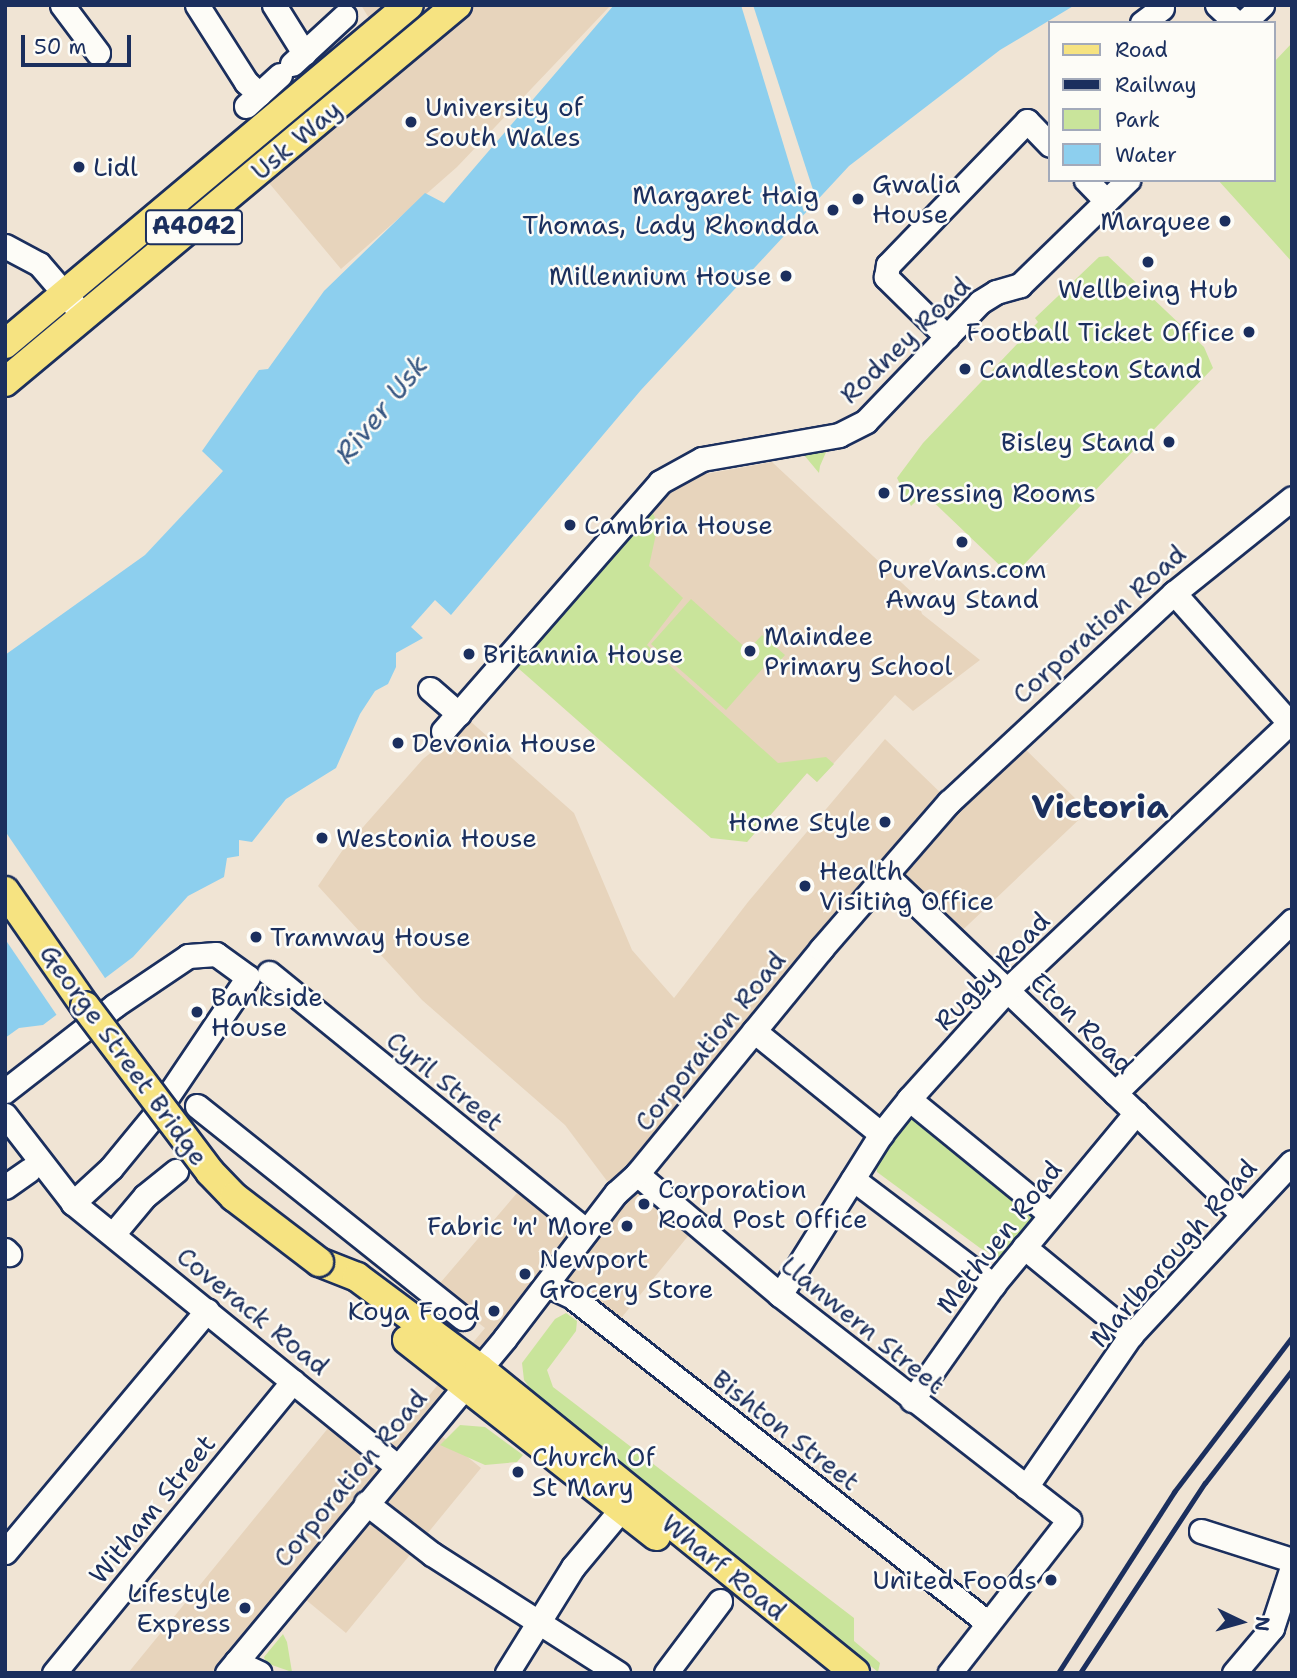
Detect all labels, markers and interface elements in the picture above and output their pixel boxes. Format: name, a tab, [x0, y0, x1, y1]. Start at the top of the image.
scale bar	[24, 21, 135, 65]
legend	[1048, 21, 1276, 182]
text: 50 m	[34, 33, 87, 61]
text: Road	[1115, 36, 1168, 64]
text: Railway	[1115, 71, 1197, 99]
place label: University of South Wales	[425, 91, 583, 152]
street label: Usk Way	[245, 93, 347, 187]
text: Park	[1115, 106, 1160, 134]
marker: University of South Wales	[403, 114, 419, 130]
text: Water	[1115, 141, 1177, 169]
place label: Lidl	[93, 151, 138, 183]
marker: Lidl	[71, 159, 87, 175]
place label: Gwalia House	[872, 168, 960, 230]
place label: Margaret Haig Thomas, Lady Rhondda	[522, 179, 819, 241]
marker: Gwalia House	[850, 191, 866, 207]
marker: Margaret Haig Thomas, Lady Rhondda	[825, 202, 841, 218]
place label: Marquee	[1100, 205, 1211, 237]
road number: A4042	[143, 207, 245, 248]
marker: Marquee	[1217, 213, 1233, 229]
marker: Wellbeing Hub	[1140, 254, 1156, 270]
place label: Millennium House	[549, 260, 772, 292]
marker: Millennium House	[778, 268, 794, 284]
street label: Rodney Road	[833, 270, 977, 410]
place label: Wellbeing Hub	[1058, 273, 1238, 305]
place label: Football Ticket Office	[966, 316, 1235, 348]
marker: Football Ticket Office	[1241, 324, 1257, 340]
water label: River Usk	[327, 348, 435, 470]
place label: Candleston Stand	[979, 353, 1202, 385]
marker: Candleston Stand	[957, 361, 973, 377]
place label: Bisley Stand	[1001, 426, 1155, 458]
marker: Bisley Stand	[1161, 434, 1177, 450]
place label: Dressing Rooms	[898, 477, 1096, 509]
marker: Dressing Rooms	[876, 485, 892, 501]
place label: Cambria House	[584, 509, 773, 541]
marker: Cambria House	[562, 517, 578, 533]
marker: PureVans.com Away Stand	[954, 534, 970, 550]
street label: Corporation Road	[1006, 538, 1192, 710]
place label: PureVans.com Away Stand	[878, 553, 1046, 614]
place label: Maindee Primary School	[764, 620, 952, 682]
place label: Britannia House	[483, 638, 684, 670]
marker: Maindee Primary School	[742, 643, 758, 659]
marker: Britannia House	[461, 646, 477, 662]
place label: Devonia House	[412, 727, 597, 759]
marker: Devonia House	[390, 735, 406, 751]
district label: Victoria	[1031, 787, 1169, 827]
place label: Home Style	[728, 806, 871, 838]
marker: Home Style	[877, 814, 893, 830]
place label: Westonia House	[336, 822, 537, 854]
marker: Westonia House	[314, 830, 330, 846]
place label: Health Visiting Office	[819, 855, 994, 917]
marker: Health Visiting Office	[797, 878, 813, 894]
street label: Rugby Road	[928, 905, 1056, 1037]
place label: Tramway House	[270, 921, 471, 953]
marker: Tramway House	[248, 929, 264, 945]
street label: George Street Bridge	[33, 938, 215, 1172]
street label: Corporation Road	[628, 945, 792, 1137]
street label: Eton Road	[1024, 966, 1140, 1080]
place label: Bankside House	[211, 981, 323, 1042]
marker: Bankside House	[189, 1004, 205, 1020]
street label: Cyril Street	[380, 1024, 510, 1138]
street label: Marlborough Road	[1083, 1153, 1263, 1353]
street label: Methuen Road	[930, 1154, 1068, 1320]
place label: Corporation Road Post Office	[658, 1173, 868, 1234]
marker: Corporation Road Post Office	[636, 1196, 652, 1212]
place label: Fabric 'n' More	[427, 1210, 613, 1242]
marker: Fabric 'n' More	[619, 1218, 635, 1234]
street label: Coverack Road	[171, 1240, 335, 1382]
place label: Newport Grocery Store	[539, 1243, 713, 1304]
street label: Llanwern Street	[775, 1249, 951, 1401]
marker: Newport Grocery Store	[517, 1266, 533, 1282]
place label: Koya Food	[348, 1295, 480, 1327]
marker: Koya Food	[486, 1303, 502, 1319]
street label: Bishton Street	[706, 1363, 866, 1497]
street label: Corporation Road	[267, 1383, 433, 1573]
street label: Witham Street	[82, 1428, 222, 1590]
place label: Church Of St Mary	[532, 1441, 655, 1502]
marker: Church Of St Mary	[510, 1464, 526, 1480]
street label: Wharf Road	[655, 1507, 793, 1627]
place label: United Foods	[872, 1564, 1037, 1596]
marker: United Foods	[1043, 1572, 1059, 1588]
place label: Lifestyle Express	[127, 1577, 231, 1638]
north arrow	[1206, 1587, 1276, 1657]
marker: Lifestyle Express	[237, 1600, 253, 1616]
text: N	[1249, 1615, 1276, 1632]

